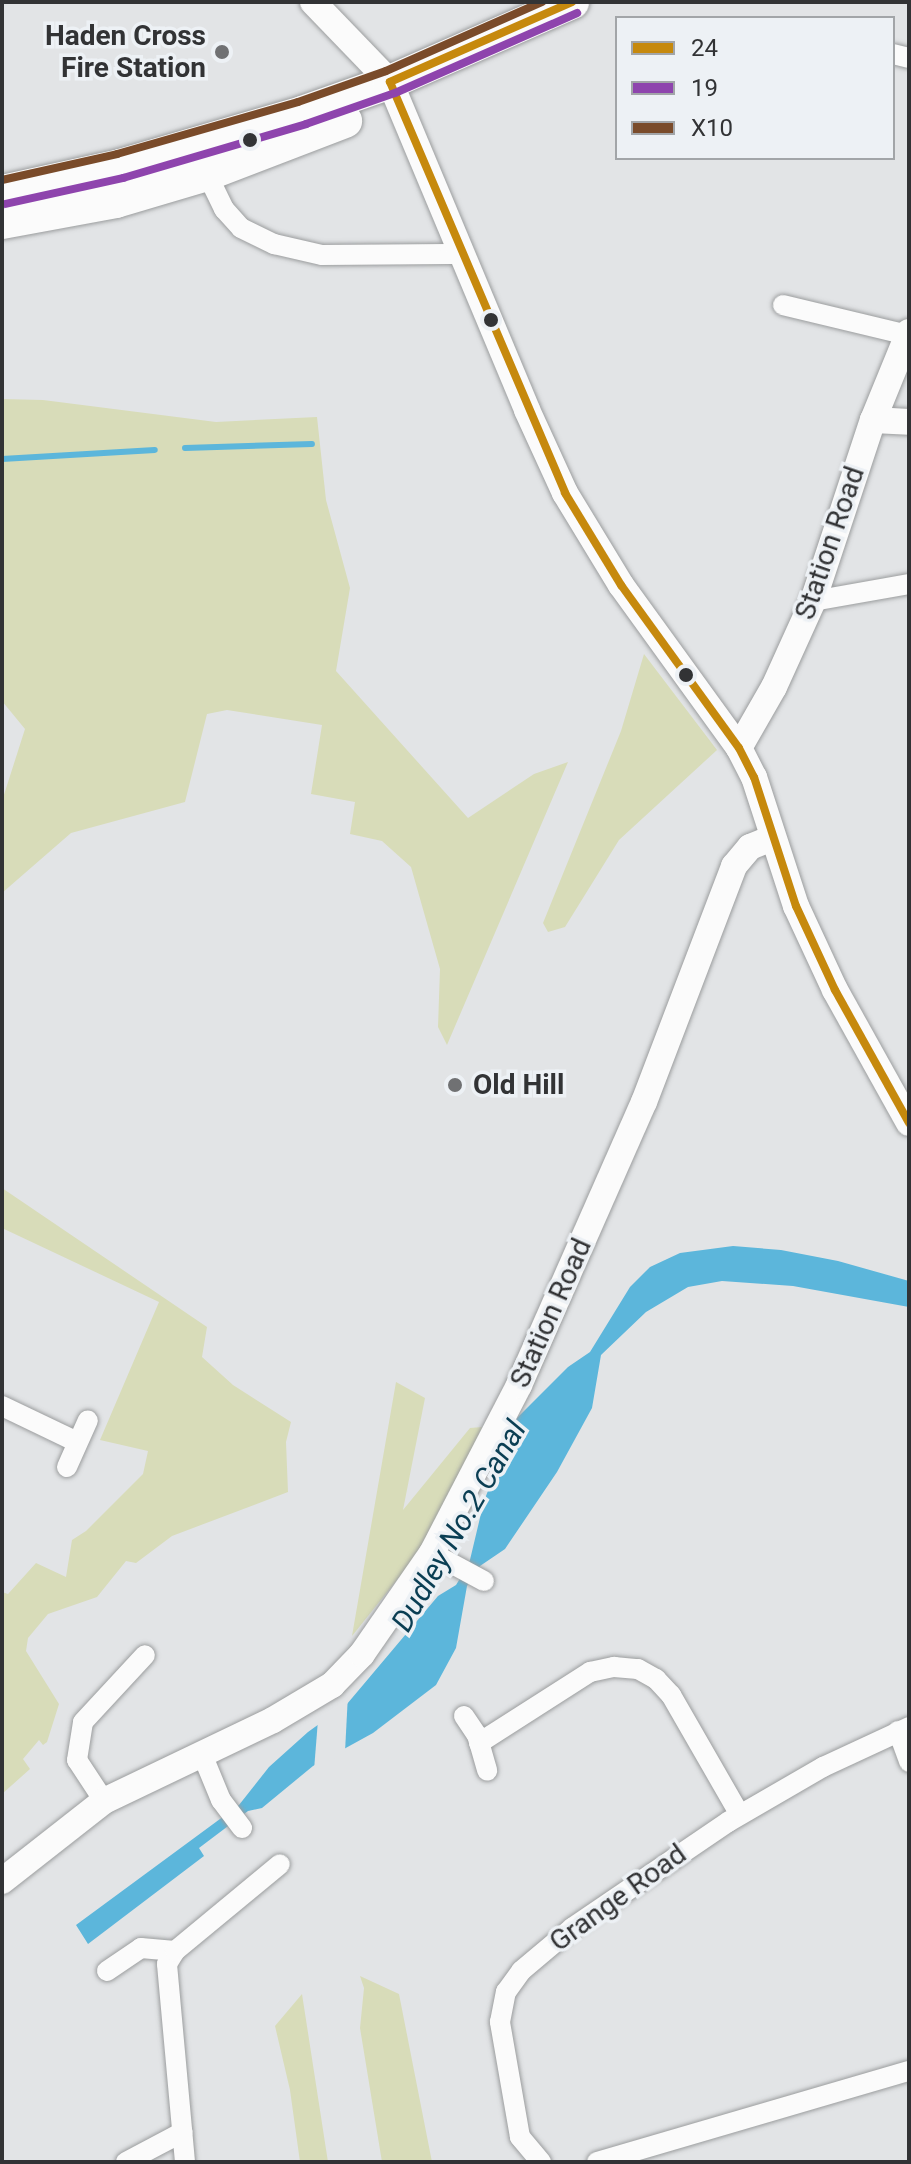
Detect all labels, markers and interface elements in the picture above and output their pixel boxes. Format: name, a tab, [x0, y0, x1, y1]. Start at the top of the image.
legend	[615, 16, 895, 160]
place label: Haden Cross Fire Station	[45, 19, 206, 85]
text: 24	[691, 34, 718, 62]
marker: Haden Cross Fire Station	[213, 43, 231, 61]
text: 19	[691, 74, 718, 102]
text: X10	[691, 114, 733, 142]
unlabelled marker	[242, 132, 258, 148]
unlabelled marker	[483, 312, 499, 328]
street label: Station Road	[788, 462, 872, 624]
unlabelled marker	[678, 667, 694, 683]
place label: Old Hill	[473, 1068, 564, 1102]
marker: Old Hill	[444, 1074, 466, 1096]
street label: Station Road	[503, 1233, 599, 1393]
water label: Dudley No.2 Canal	[384, 1414, 534, 1638]
street label: Grange Road	[543, 1837, 693, 1959]

